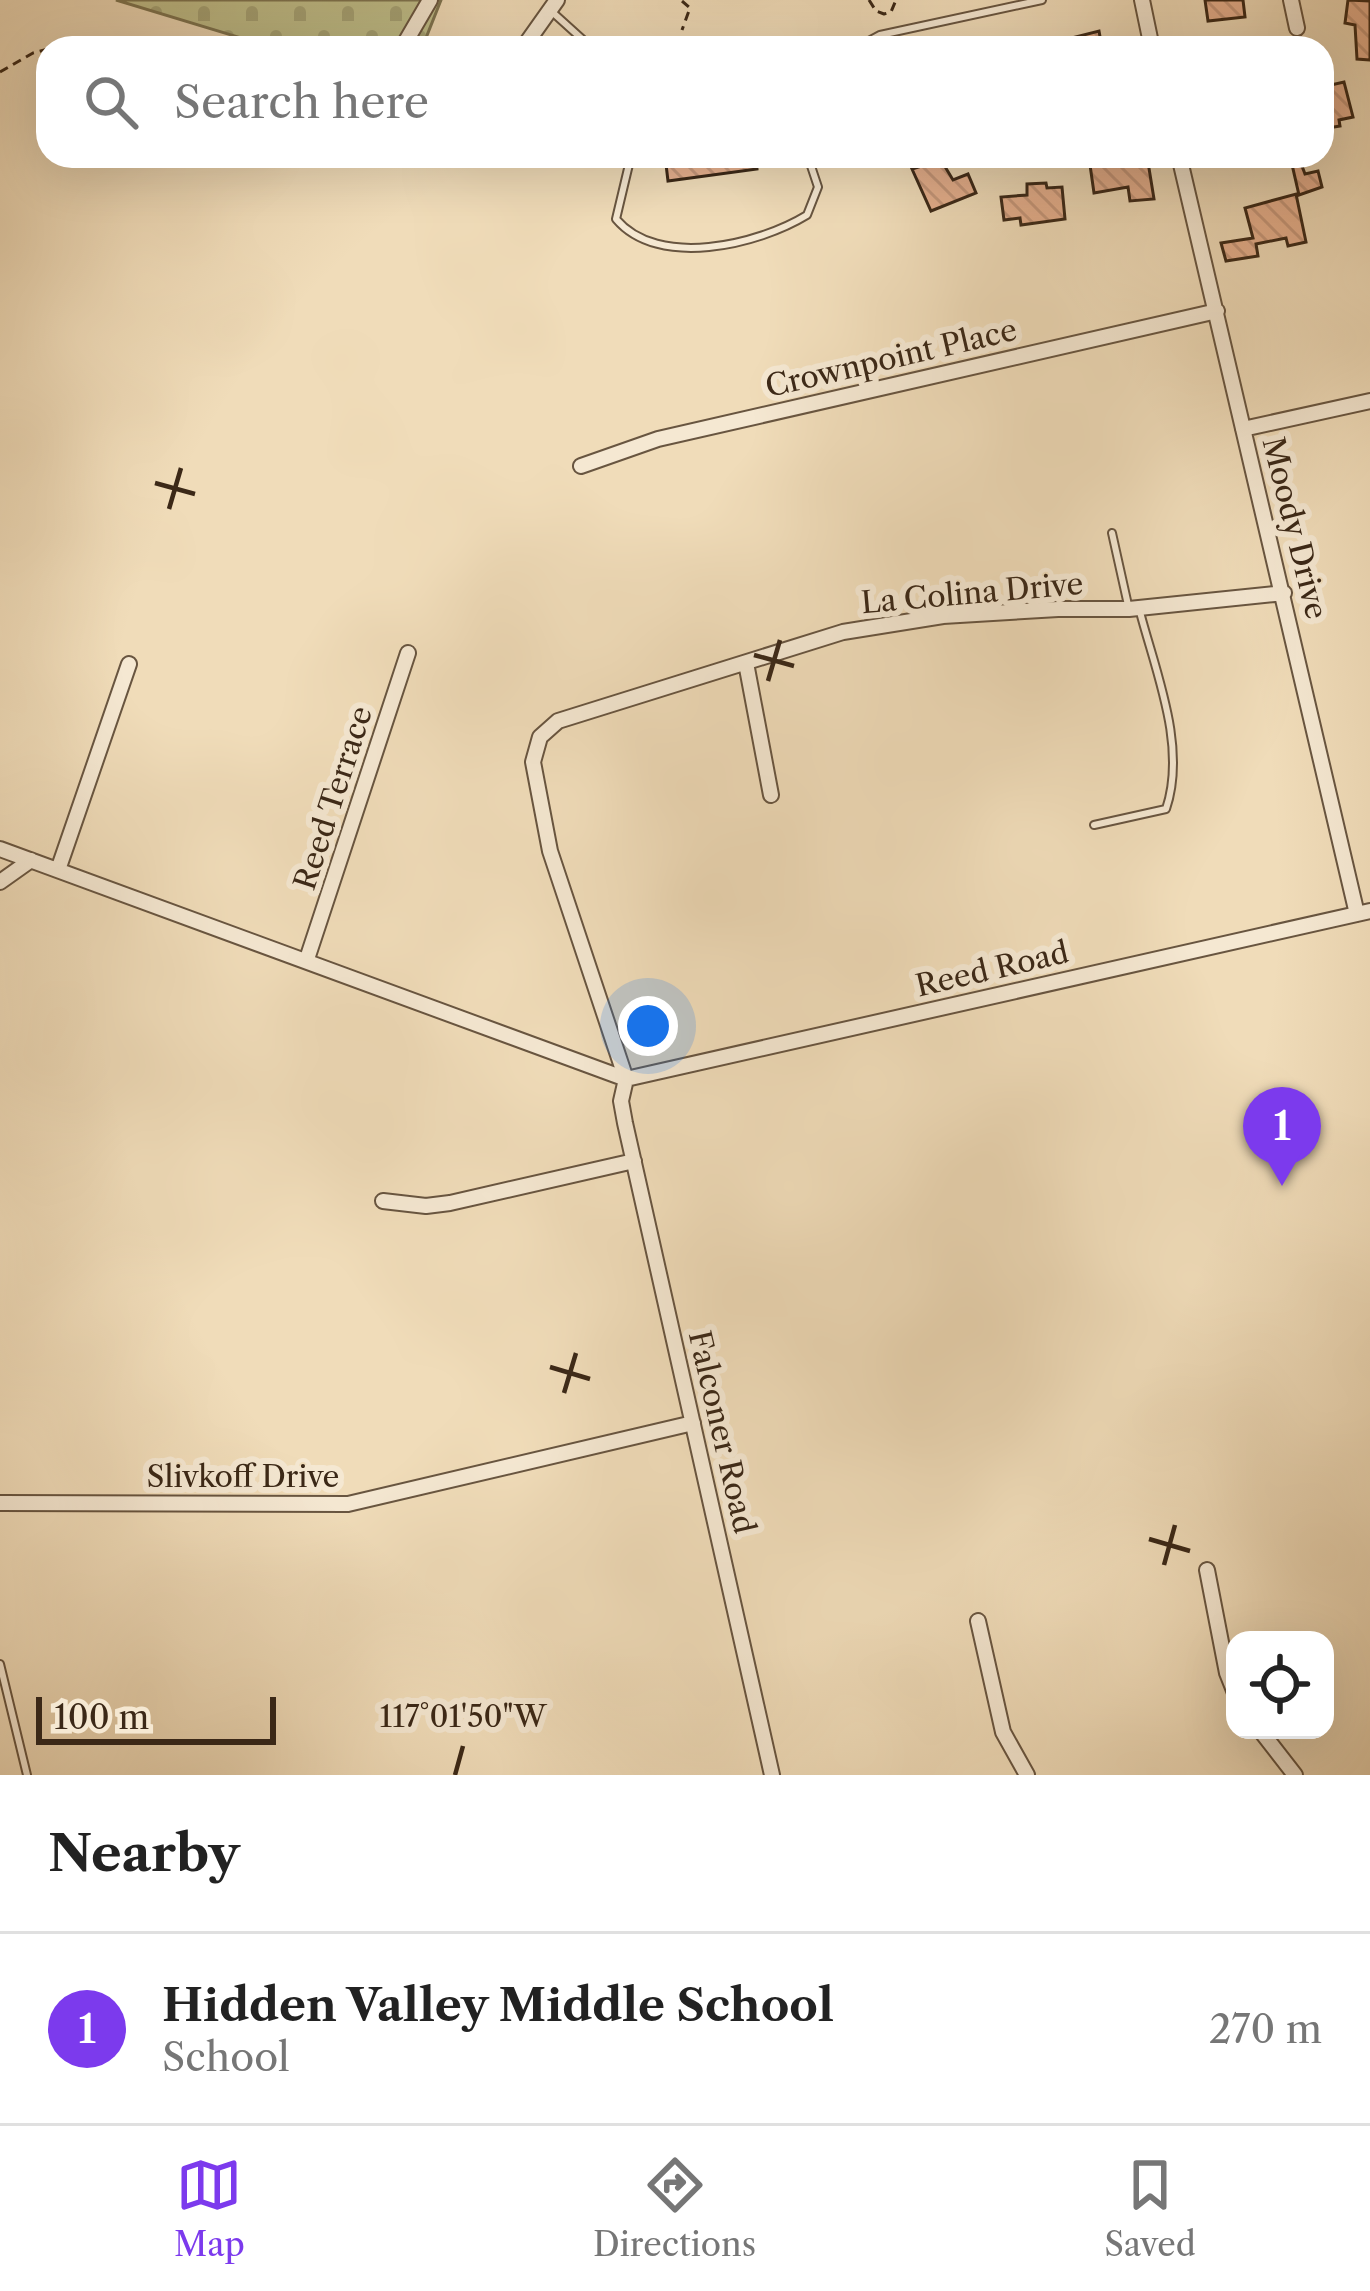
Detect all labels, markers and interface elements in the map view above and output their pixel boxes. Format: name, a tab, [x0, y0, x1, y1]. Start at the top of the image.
search box	[36, 36, 1334, 168]
icon: search	[78, 69, 144, 135]
text: Search here	[174, 74, 429, 130]
street label: Crownpoint Place	[762, 311, 1020, 405]
street label: Moody Drive	[1255, 433, 1335, 623]
street label: La Colina Drive	[859, 565, 1085, 621]
street label: Reed Terrace	[286, 702, 380, 894]
street label: Reed Road	[912, 933, 1072, 1005]
your location	[618, 996, 678, 1056]
pin: 1	[1243, 1087, 1321, 1186]
street label: Falconer Road	[681, 1327, 763, 1537]
street label: Slivkoff Drive	[147, 1458, 339, 1495]
map controls	[1226, 1631, 1334, 1739]
button: locate	[1226, 1631, 1334, 1739]
scale bar	[36, 1691, 276, 1744]
text: 100 m	[54, 1697, 149, 1738]
text: 117°01'50"W	[380, 1698, 548, 1735]
text: Nearby	[48, 1822, 240, 1884]
text: Hidden Valley Middle School	[162, 1977, 834, 2033]
text: 1	[78, 2005, 96, 2053]
text: 270 m	[1209, 2005, 1322, 2053]
text: School	[162, 2033, 290, 2081]
tab: Map	[174, 2152, 245, 2265]
tab: Directions	[593, 2152, 756, 2265]
tab: Saved	[1104, 2152, 1196, 2265]

